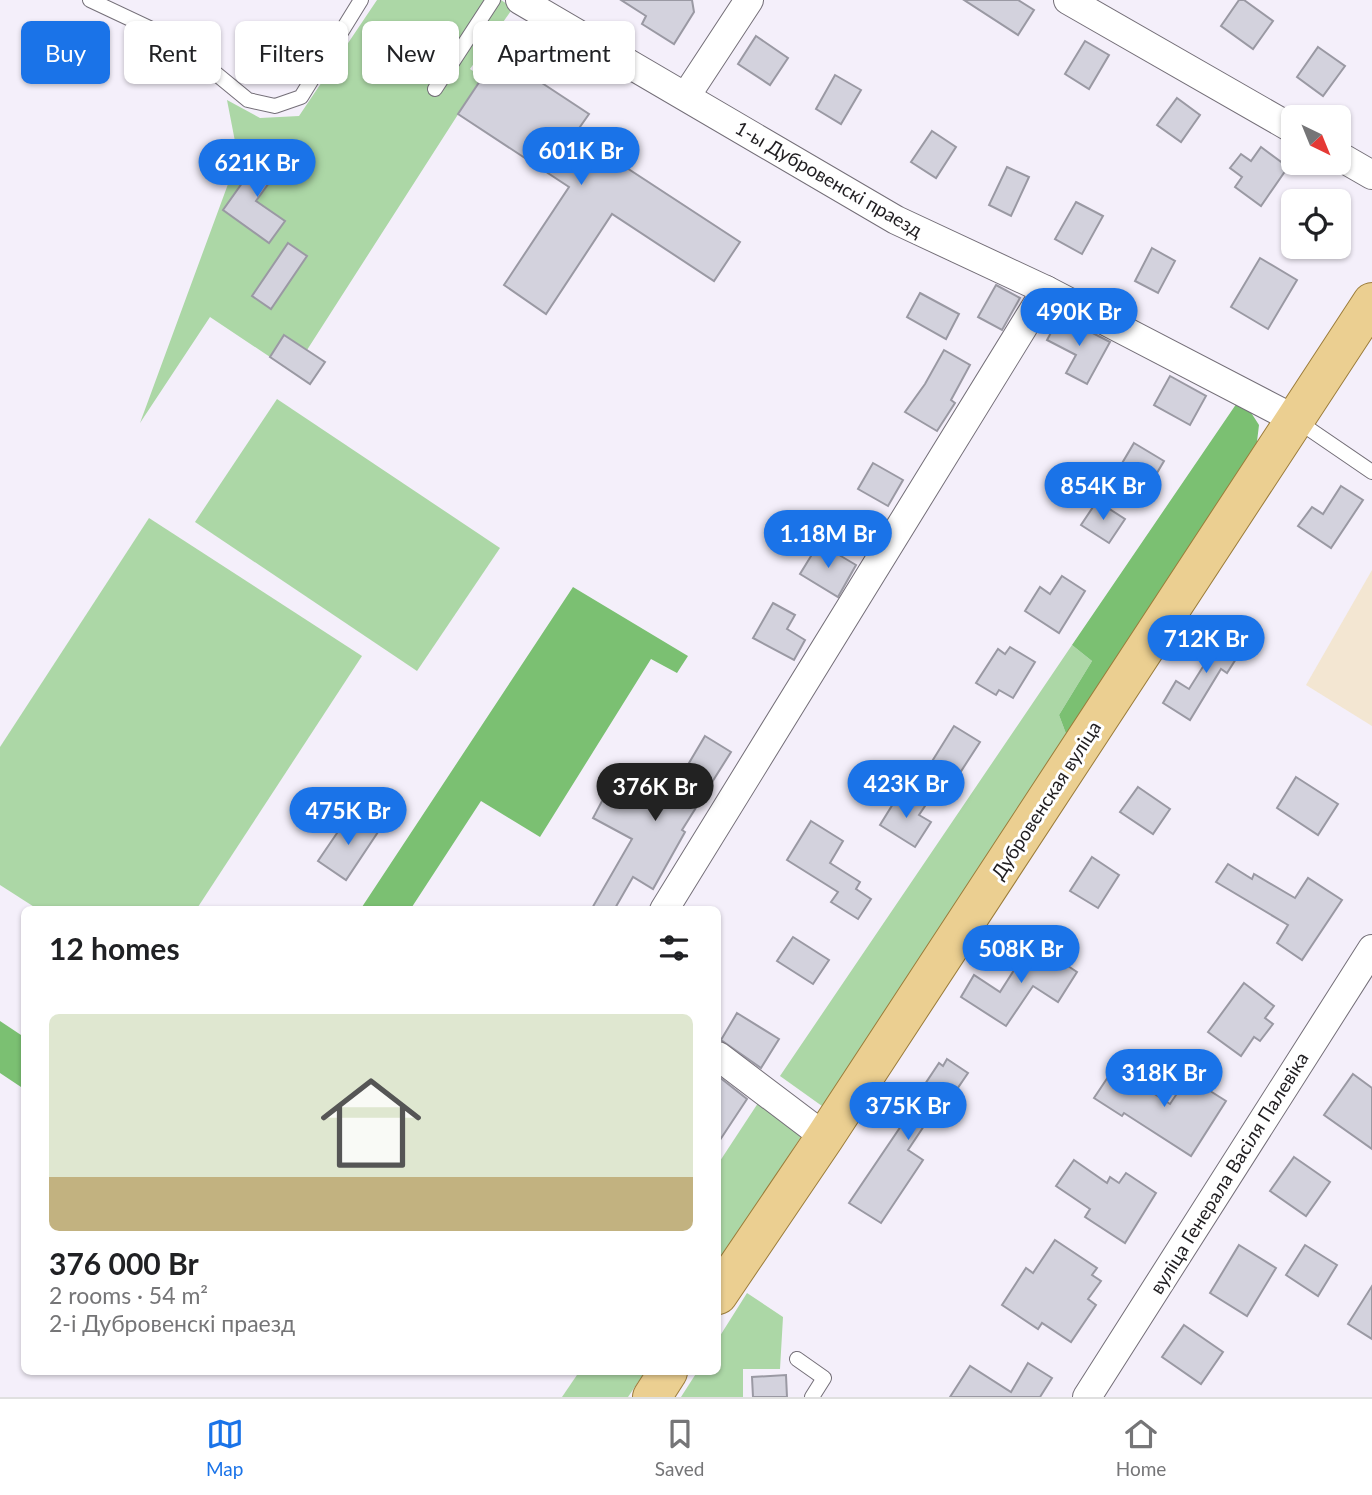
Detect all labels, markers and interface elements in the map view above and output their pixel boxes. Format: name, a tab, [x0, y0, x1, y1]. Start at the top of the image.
chip: Buy	[21, 21, 110, 84]
chip: Rent	[124, 21, 221, 84]
chip: Filters	[235, 21, 348, 84]
chip: New	[362, 21, 459, 84]
chip: Apartment	[473, 21, 635, 84]
north arrow	[1281, 105, 1351, 175]
map controls	[1281, 105, 1351, 259]
street label: 1-ы Дубровенскі праезд	[731, 115, 927, 242]
pin: 601K Br	[516, 128, 646, 187]
text: 601K Br	[539, 136, 623, 164]
pin: 621K Br	[192, 140, 322, 199]
text: 621K Br	[215, 148, 299, 176]
button: locate	[1281, 189, 1351, 259]
pin: 490K Br	[1014, 288, 1144, 348]
text: 490K Br	[1037, 297, 1121, 325]
pin: 854K Br	[1038, 462, 1168, 522]
text: 854K Br	[1061, 471, 1145, 499]
pin: 1.18M Br	[756, 510, 900, 570]
text: 1.18M Br	[780, 519, 876, 547]
pin: 712K Br	[1141, 616, 1271, 675]
text: 712K Br	[1164, 624, 1248, 652]
street label: Дубровенская вуліца	[986, 716, 1105, 883]
pin: 423K Br	[841, 760, 971, 820]
pin: 376K Br	[590, 764, 720, 823]
text: 423K Br	[864, 769, 948, 797]
text: 376K Br	[613, 772, 697, 800]
pin: 475K Br	[283, 788, 413, 847]
text: 475K Br	[306, 796, 390, 824]
pin: 508K Br	[956, 926, 1086, 985]
icon: filters	[655, 929, 693, 967]
text: 12 homes	[49, 930, 180, 966]
text: 508K Br	[979, 934, 1063, 962]
street label: вуліца Генерала Васіля Палевіка	[1144, 1048, 1313, 1298]
pin: 318K Br	[1099, 1050, 1229, 1109]
text: 318K Br	[1122, 1058, 1206, 1086]
icon: home	[308, 1060, 434, 1186]
pin: 375K Br	[843, 1082, 973, 1142]
text: 375K Br	[866, 1091, 950, 1119]
text: 376 000 Br	[49, 1245, 199, 1281]
text: 2 rooms · 54 m²	[49, 1281, 208, 1309]
text: 2-і Дубровенскі праезд	[49, 1309, 295, 1337]
tab: Map	[206, 1415, 244, 1480]
tab: Saved	[655, 1415, 704, 1480]
tab: Home	[1116, 1415, 1166, 1480]

